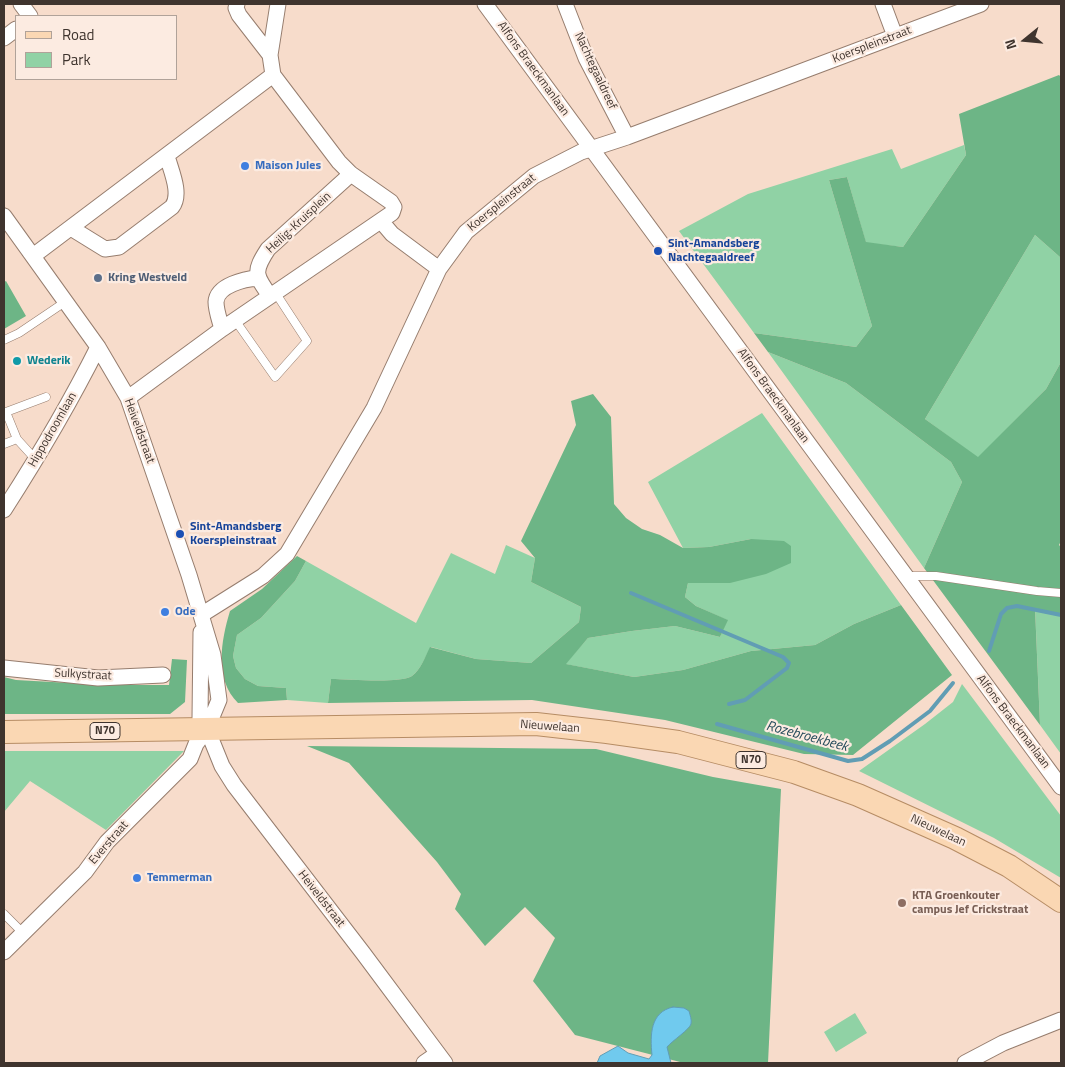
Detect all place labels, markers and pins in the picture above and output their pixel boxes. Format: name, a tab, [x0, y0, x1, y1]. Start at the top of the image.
place label: Maison Jules	[255, 159, 321, 173]
marker: Maison Jules	[239, 160, 251, 172]
place label: Sint-Amandsberg Nachtegaaldreef	[668, 237, 759, 265]
marker: Sint-Amandsberg Nachtegaaldreef	[652, 245, 664, 257]
place label: Kring Westveld	[108, 271, 187, 285]
marker: Kring Westveld	[92, 272, 104, 284]
place label: Wederik	[27, 354, 70, 368]
marker: Wederik	[11, 355, 23, 367]
place label: Sint-Amandsberg Koerspleinstraat	[190, 520, 281, 548]
marker: Sint-Amandsberg Koerspleinstraat	[174, 528, 186, 540]
place label: Ode	[175, 605, 196, 619]
marker: Ode	[159, 606, 171, 618]
place label: Temmerman	[147, 871, 212, 885]
marker: Temmerman	[131, 872, 143, 884]
place label: KTA Groenkouter campus Jef Crickstraat	[912, 889, 1028, 917]
marker: KTA Groenkouter campus Jef Crickstraat	[896, 897, 908, 909]

